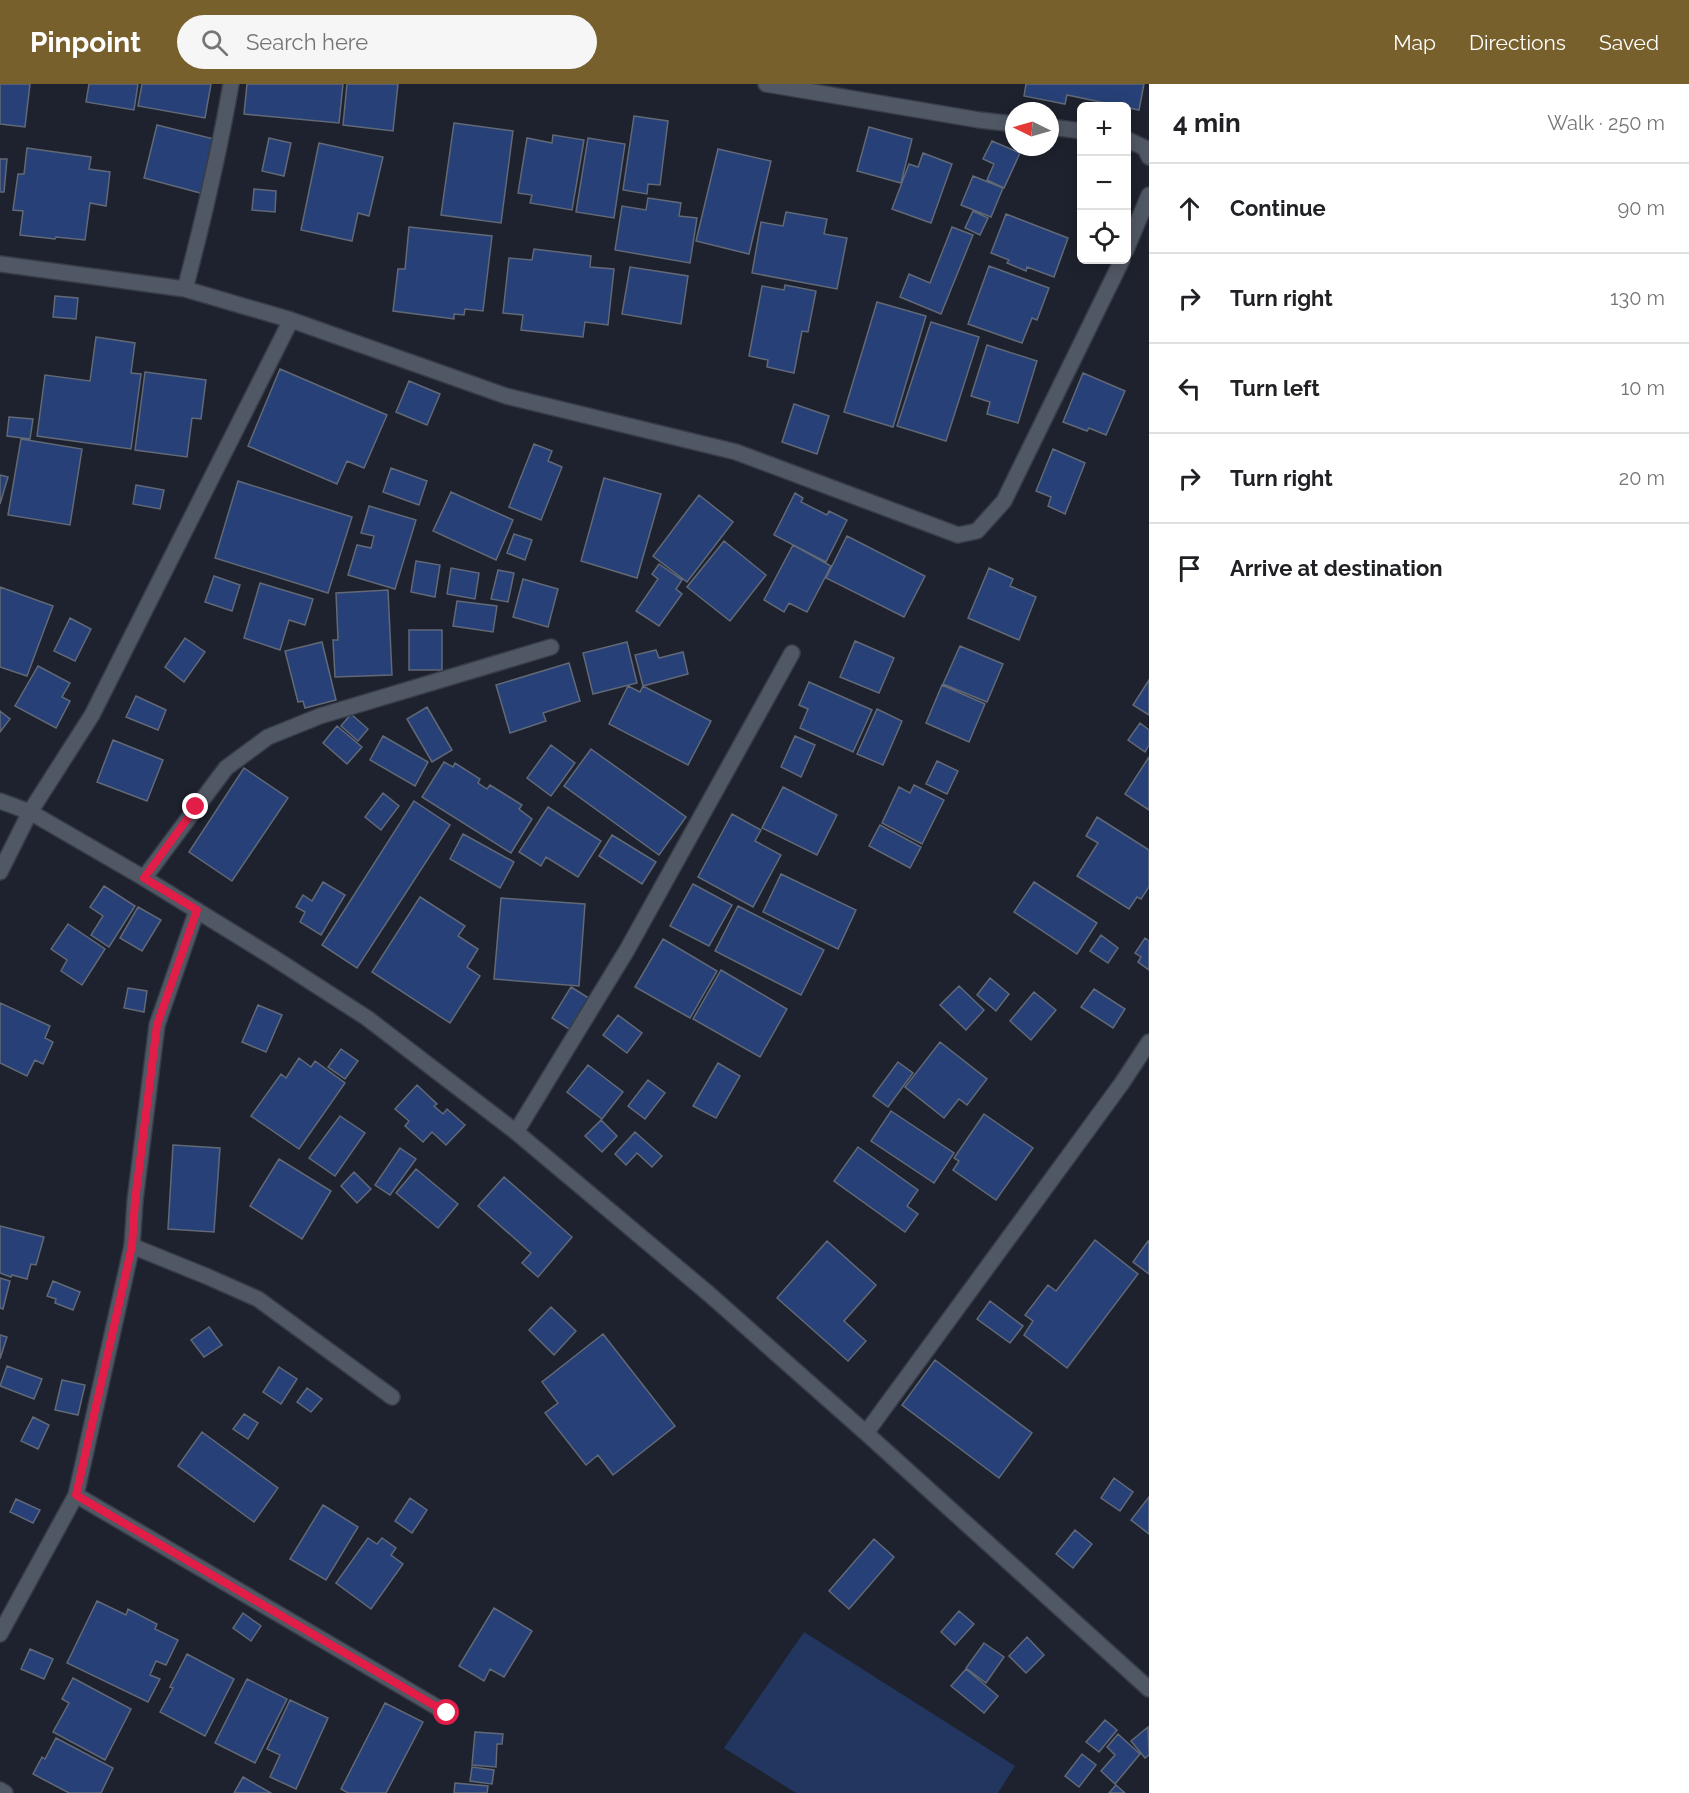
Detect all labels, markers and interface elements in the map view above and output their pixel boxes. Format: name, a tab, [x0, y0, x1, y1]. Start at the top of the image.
search box	[177, 15, 597, 69]
text: Pinpoint	[30, 26, 141, 59]
icon: search	[198, 26, 231, 59]
text: Search here	[246, 29, 368, 55]
text: Map	[1393, 30, 1436, 55]
text: Directions	[1469, 30, 1566, 55]
text: Saved	[1599, 30, 1659, 55]
north arrow	[1005, 102, 1059, 156]
map controls	[1077, 102, 1131, 264]
button: +	[1077, 102, 1131, 156]
text: 4 min	[1173, 108, 1241, 138]
text: Walk · 250 m	[1547, 111, 1665, 135]
button: −	[1077, 156, 1131, 210]
icon: ahead	[1173, 192, 1206, 225]
text: Continue	[1230, 195, 1326, 221]
text: 90 m	[1618, 196, 1665, 220]
button: locate	[1077, 210, 1131, 264]
icon: right	[1173, 282, 1206, 315]
text: Turn right	[1230, 285, 1333, 311]
text: 130 m	[1610, 286, 1665, 310]
icon: left	[1173, 372, 1206, 405]
text: Turn left	[1230, 375, 1320, 401]
text: 10 m	[1621, 376, 1665, 400]
icon: right	[1173, 462, 1206, 495]
text: Turn right	[1230, 465, 1333, 491]
text: 20 m	[1619, 466, 1665, 490]
icon: arrive	[1173, 552, 1206, 585]
text: Arrive at destination	[1230, 555, 1443, 581]
route end	[182, 793, 208, 819]
route start	[433, 1699, 459, 1725]

